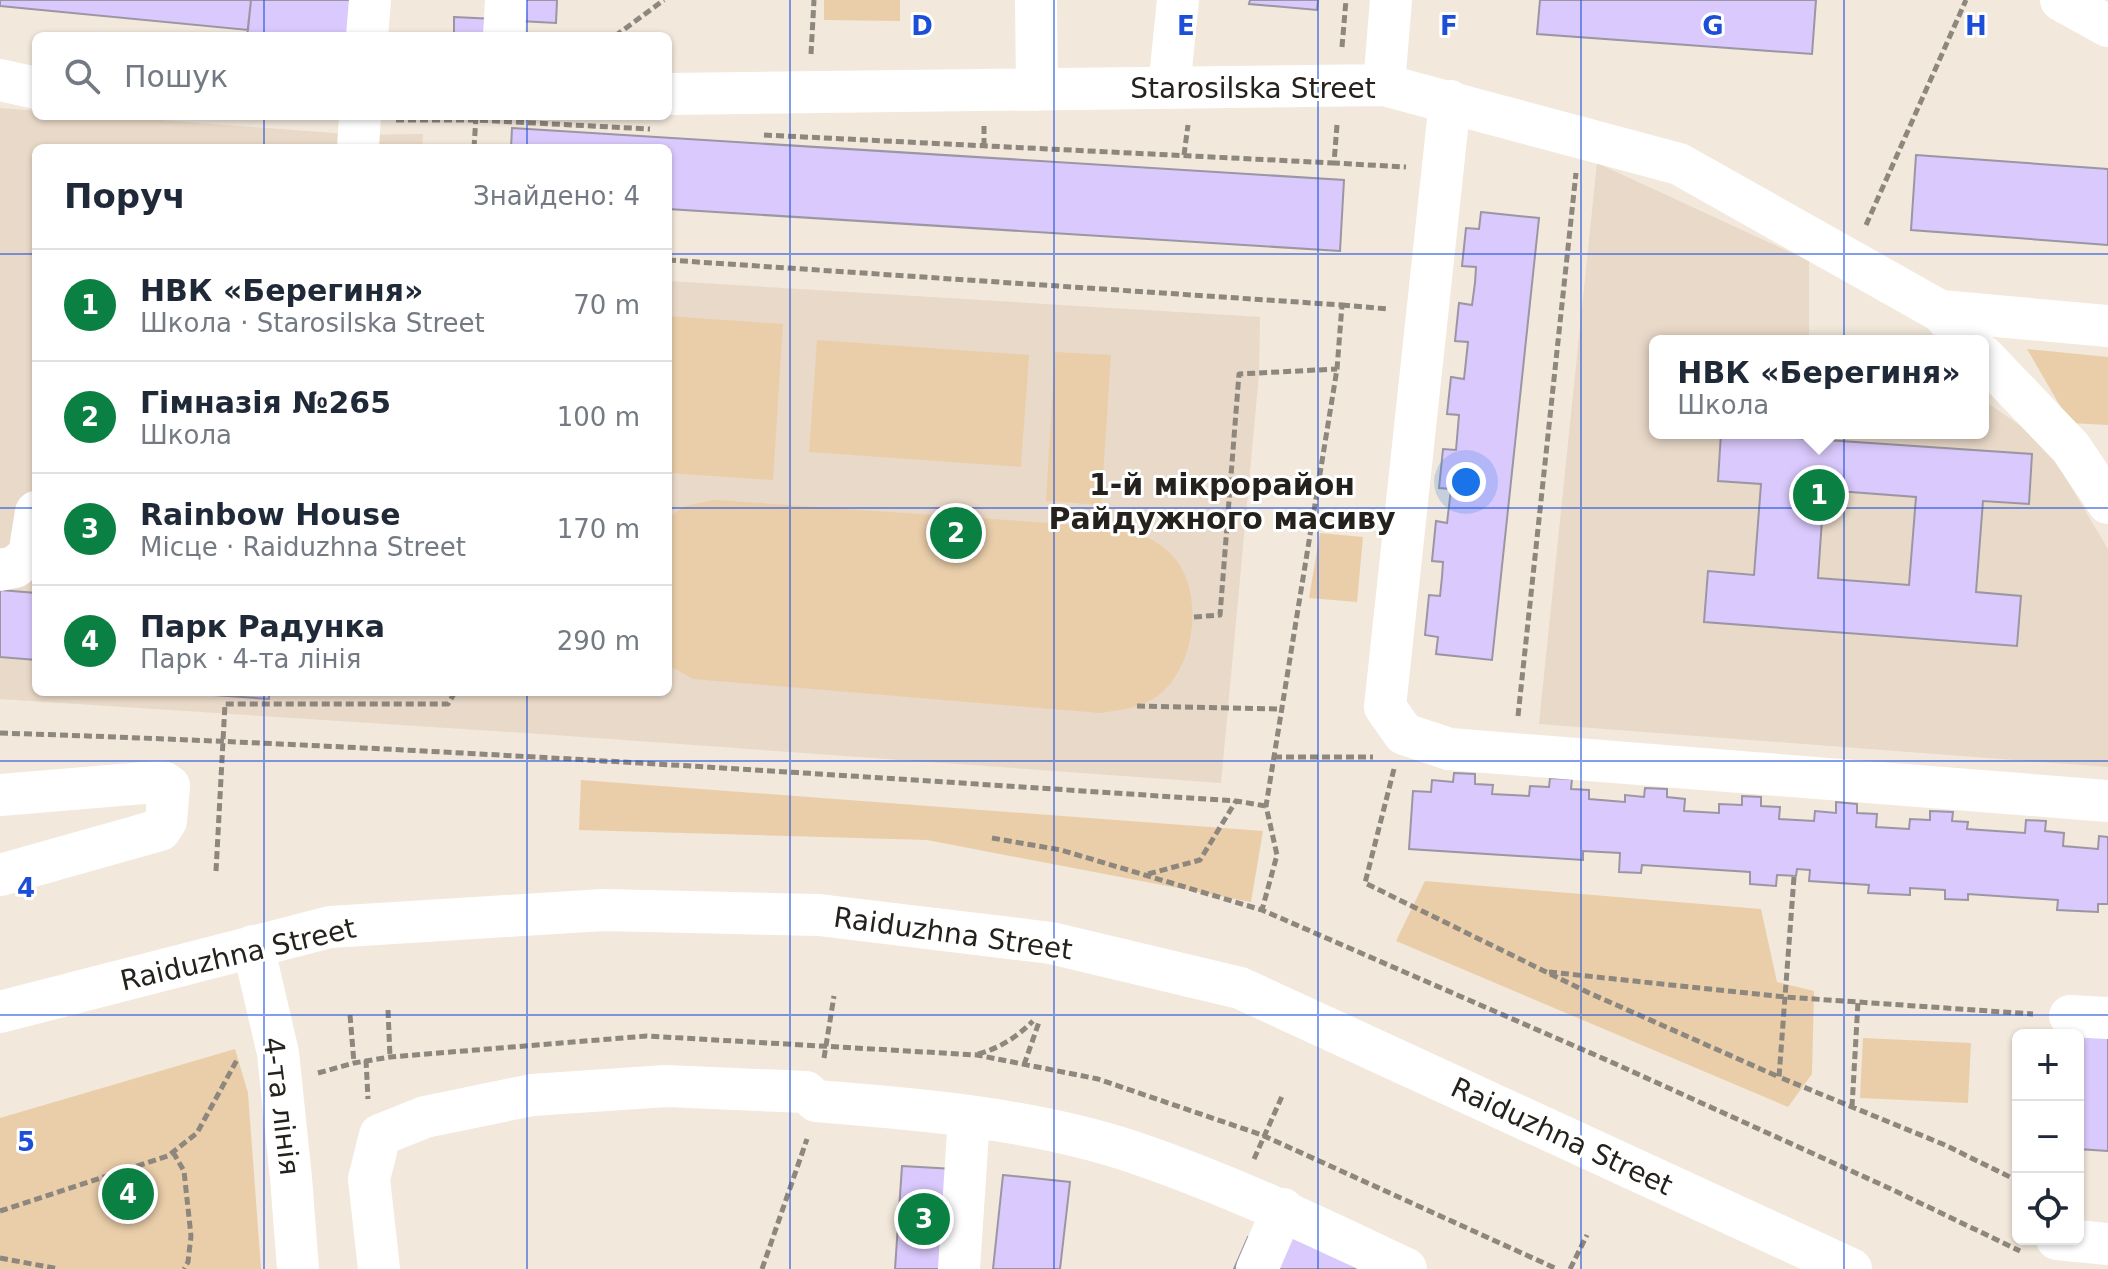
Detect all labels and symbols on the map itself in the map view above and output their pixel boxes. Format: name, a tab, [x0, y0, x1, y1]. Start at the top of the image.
text: D	[911, 11, 933, 41]
text: E	[1177, 11, 1195, 41]
text: F	[1440, 11, 1458, 41]
text: G	[1702, 11, 1724, 41]
text: H	[1965, 11, 1987, 41]
street label: Starosilska Street	[1130, 72, 1376, 105]
your location	[1446, 462, 1486, 502]
pin: 1	[1793, 465, 1845, 525]
district label: 1-й мікрорайон Райдужного масиву	[1048, 467, 1396, 536]
pin: 2	[930, 503, 982, 563]
text: 4	[17, 873, 35, 903]
street label: Raiduzhna Street	[831, 900, 1074, 967]
street label: Raiduzhna Street	[117, 911, 359, 998]
street label: 4-та лінія	[257, 1035, 306, 1177]
street label: Raiduzhna Street	[1446, 1071, 1678, 1202]
text: 5	[17, 1127, 35, 1157]
pin: 4	[102, 1164, 154, 1224]
pin: 3	[898, 1189, 950, 1249]

